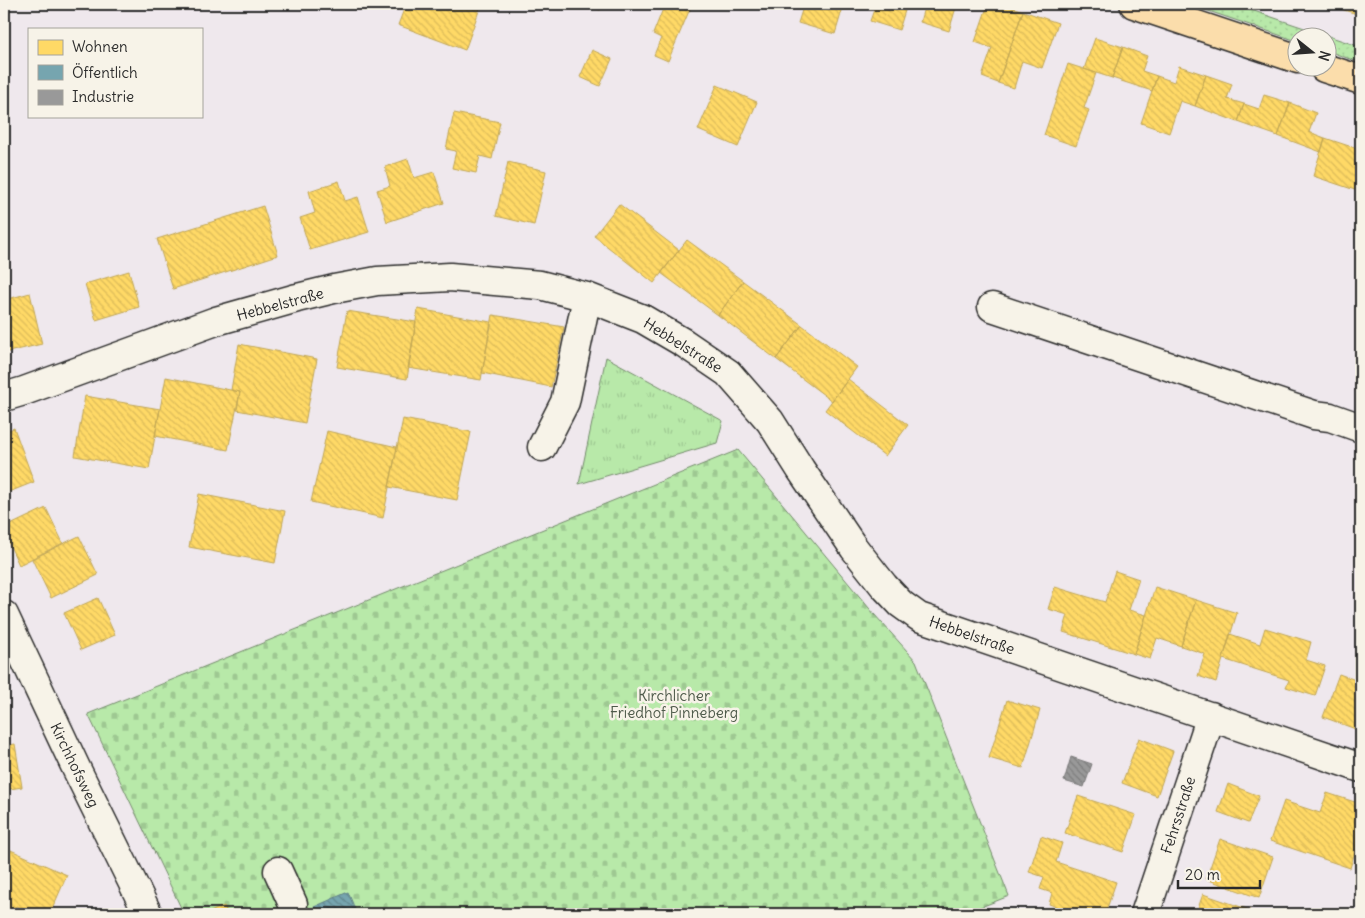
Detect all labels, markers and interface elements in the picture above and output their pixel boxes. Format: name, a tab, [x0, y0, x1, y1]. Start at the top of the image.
legend	[28, 28, 202, 118]
north arrow	[1288, 28, 1338, 78]
text: Wohnen	[72, 37, 128, 56]
text: N	[1314, 49, 1334, 63]
text: Öffentlich	[72, 63, 138, 82]
text: Industrie	[72, 87, 134, 106]
street label: Hebbelstraße	[234, 283, 326, 325]
street label: Hebbelstraße	[640, 313, 726, 377]
street label: Hebbelstraße	[927, 611, 1017, 659]
park label: Kirchlicher Friedhof Pinneberg	[610, 686, 738, 722]
street label: Kirchhofsweg	[46, 720, 104, 810]
street label: Fehrsstraße	[1157, 774, 1199, 856]
scale bar	[1178, 858, 1260, 890]
text: 20 m	[1185, 865, 1220, 884]

